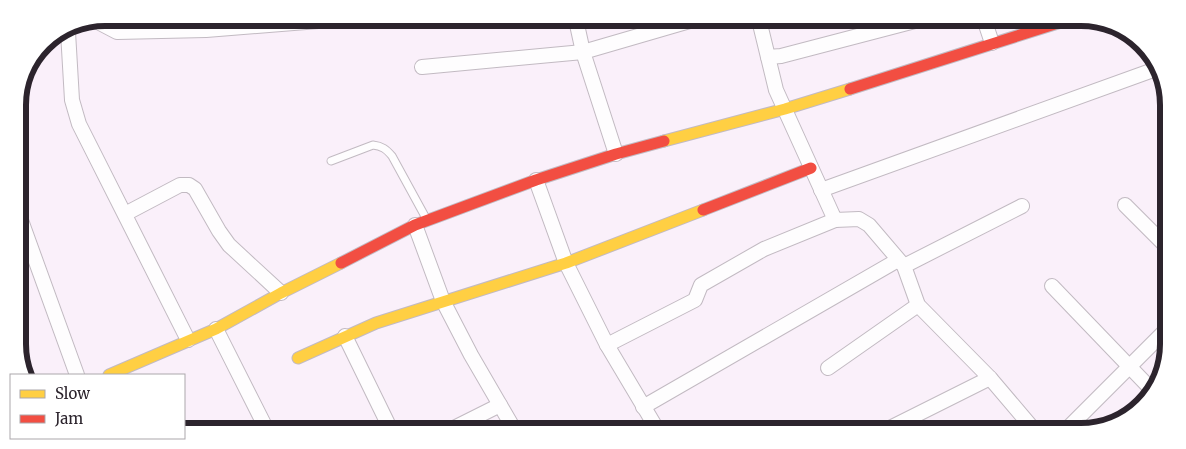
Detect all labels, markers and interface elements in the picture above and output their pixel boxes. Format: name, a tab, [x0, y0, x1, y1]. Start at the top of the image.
legend	[10, 374, 185, 439]
text: Slow	[55, 384, 90, 403]
text: Jam	[54, 409, 83, 428]

